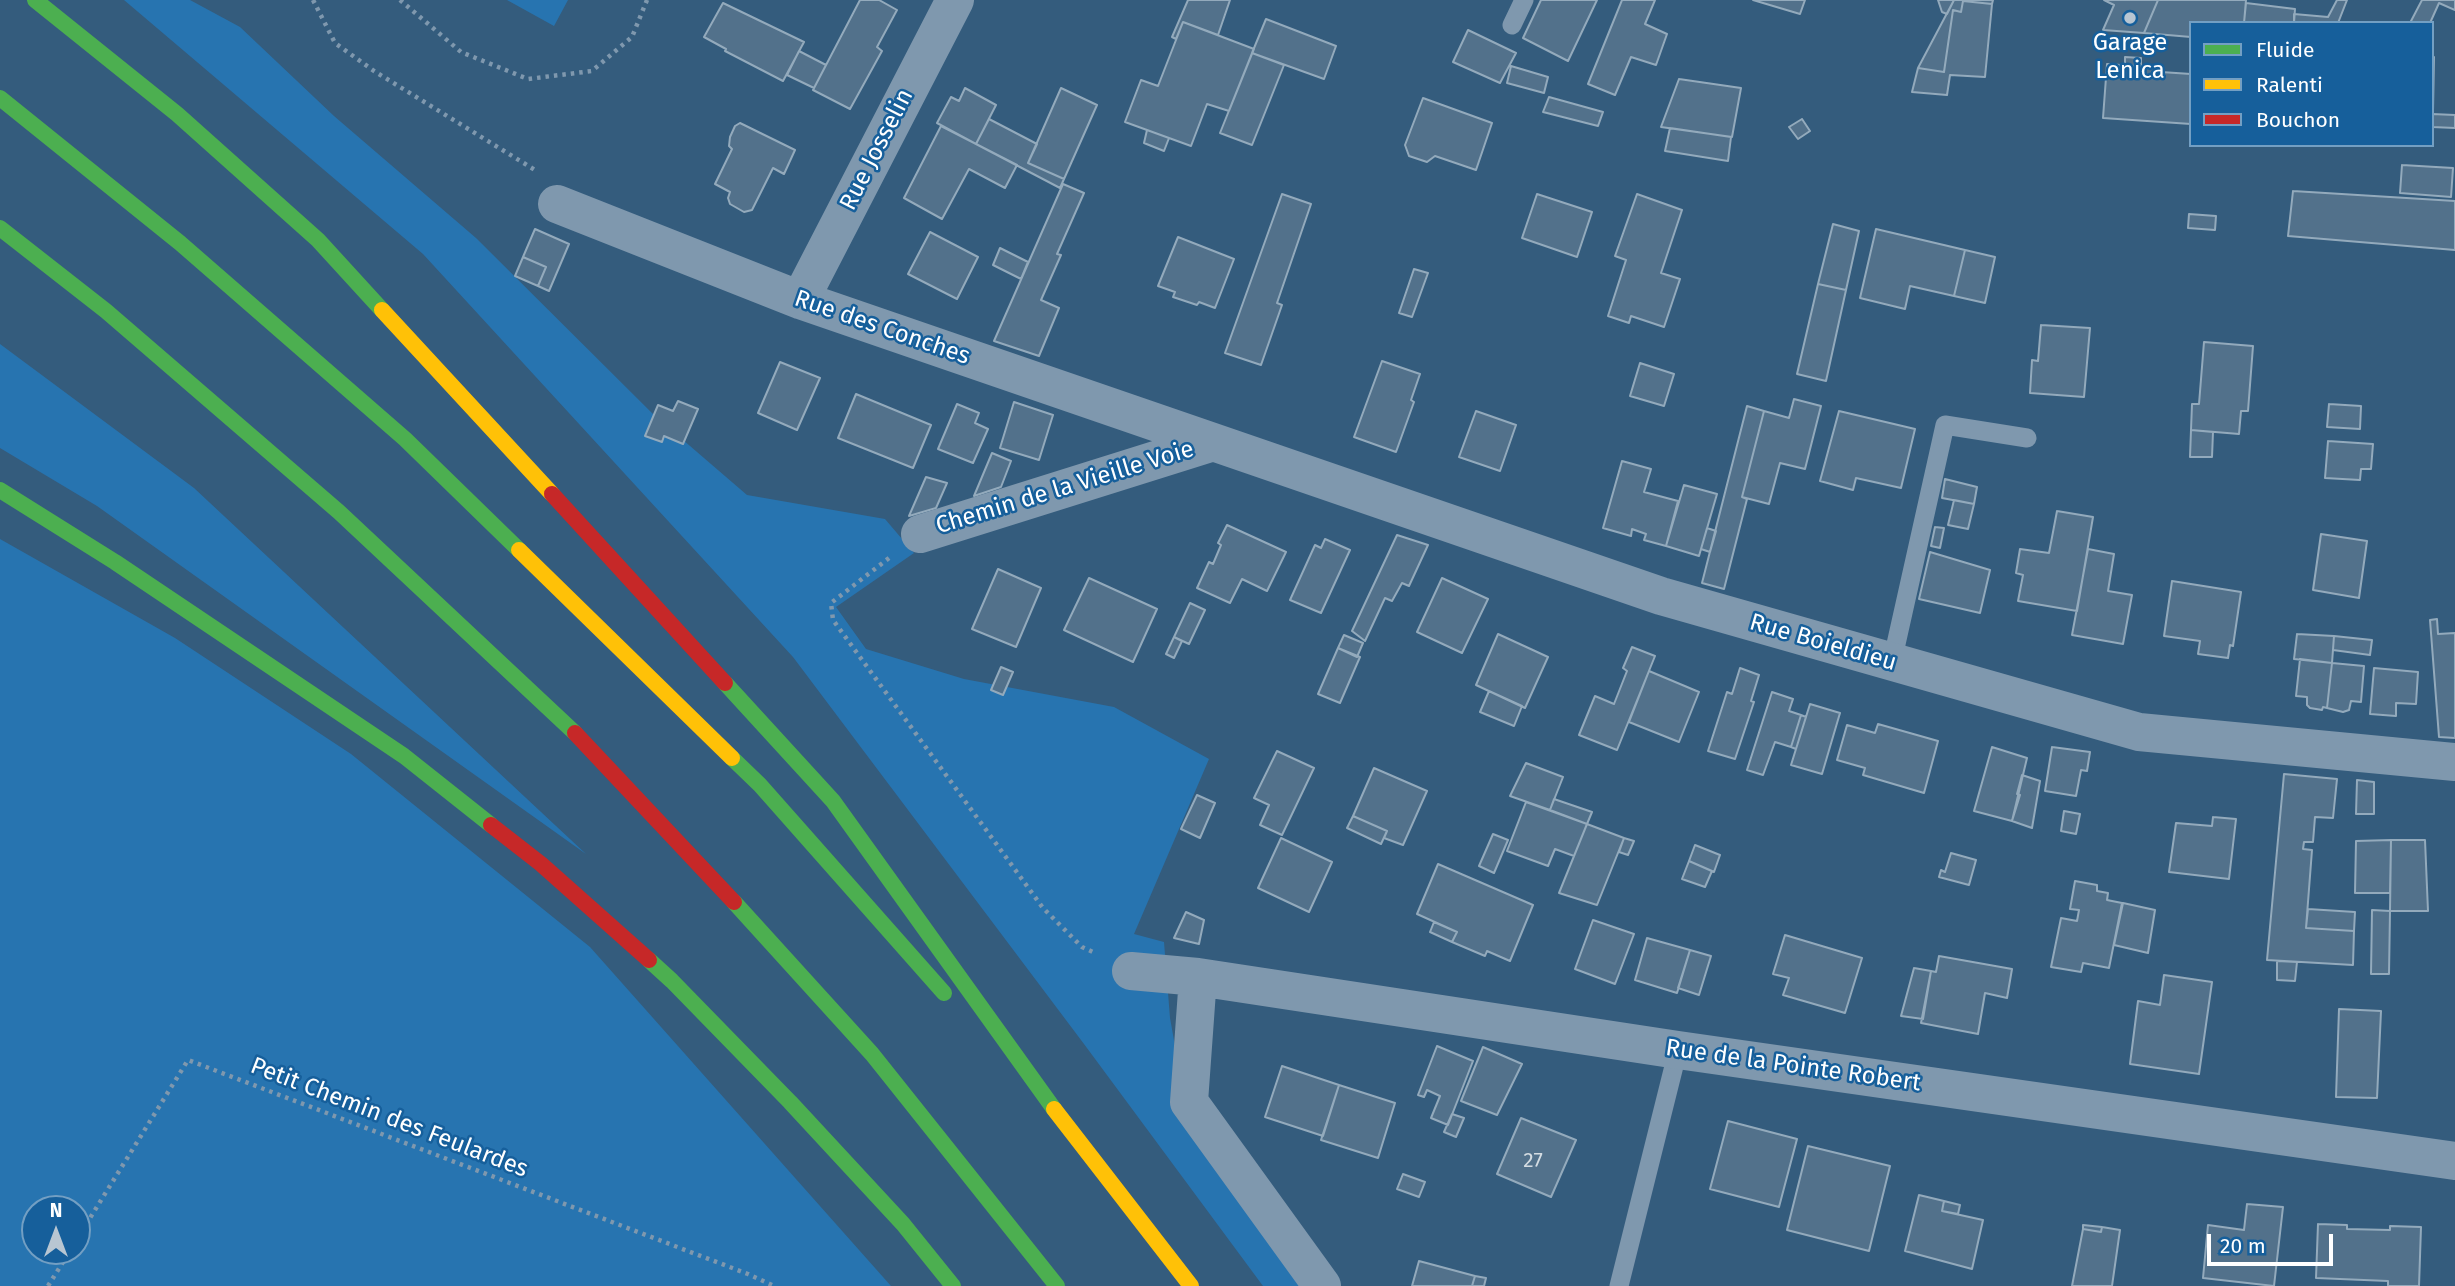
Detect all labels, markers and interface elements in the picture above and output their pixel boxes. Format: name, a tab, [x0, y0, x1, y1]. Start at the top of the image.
marker: Garage Lenica	[2122, 10, 2138, 26]
legend	[2189, 21, 2434, 147]
place label: Garage Lenica	[2093, 29, 2167, 85]
text: Fluide	[2256, 37, 2314, 63]
text: Ralenti	[2256, 72, 2323, 98]
street label: Rue Josselin	[834, 84, 920, 216]
text: Bouchon	[2256, 107, 2340, 133]
street label: Rue des Conches	[790, 284, 974, 372]
street label: Chemin de la Vieille Voie	[933, 435, 1197, 541]
street label: Rue Boieldieu	[1746, 608, 1900, 678]
street label: Rue de la Pointe Robert	[1664, 1034, 1922, 1098]
street label: Petit Chemin des Feulardes	[246, 1052, 532, 1184]
house number: 27	[1523, 1148, 1543, 1174]
north arrow	[21, 1195, 91, 1265]
text: N	[50, 1199, 62, 1222]
scale bar	[2210, 1220, 2336, 1264]
text: 20 m	[2220, 1233, 2266, 1259]

